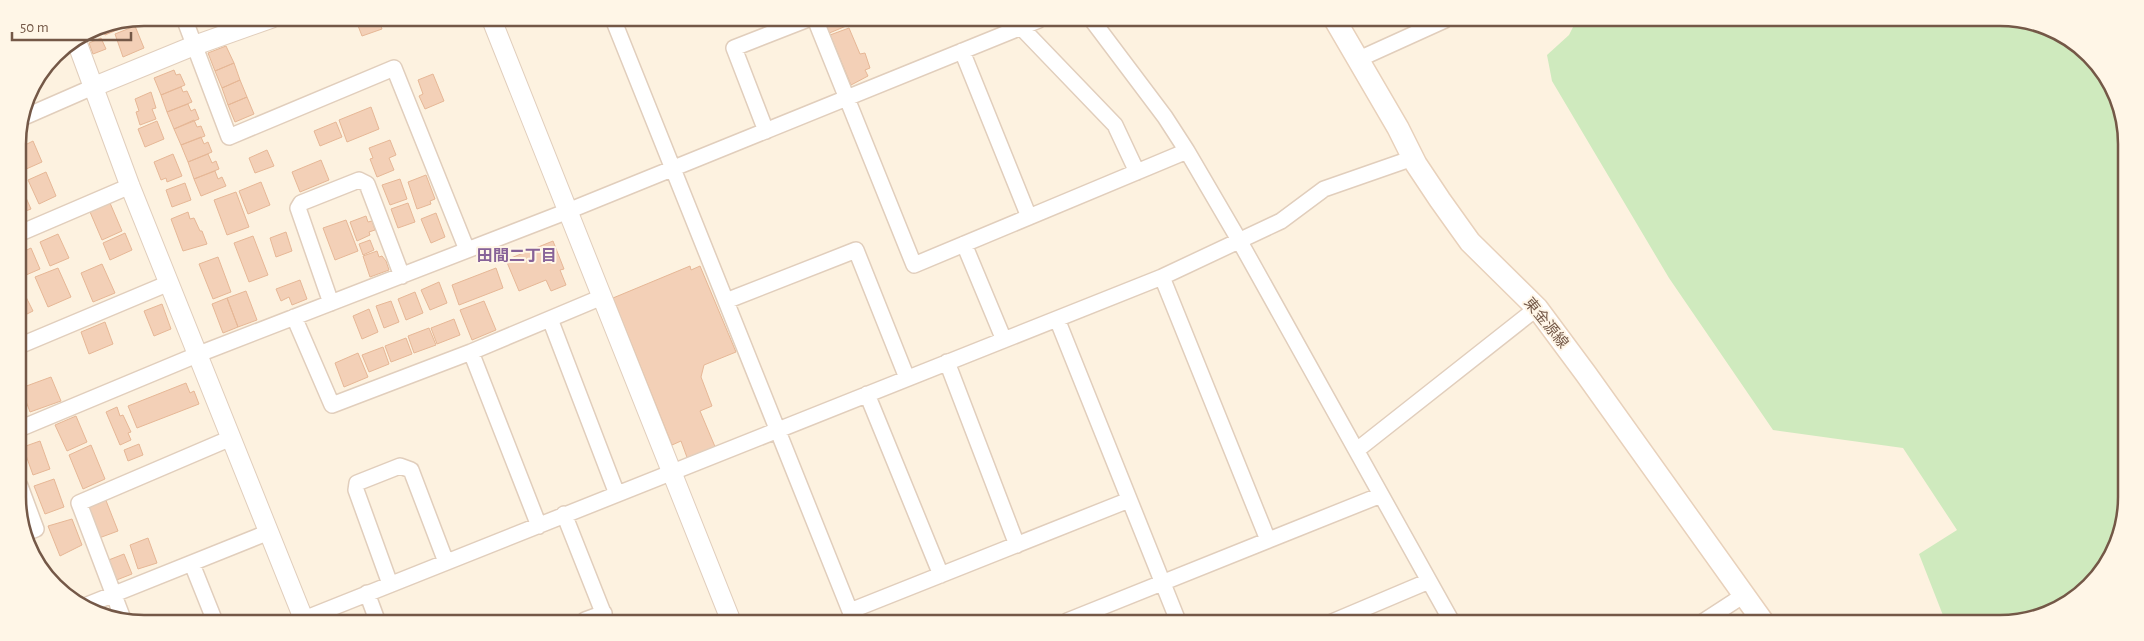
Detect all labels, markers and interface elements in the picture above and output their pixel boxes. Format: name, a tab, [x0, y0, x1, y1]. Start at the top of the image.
scale bar	[12, 10, 131, 42]
text: 50 m	[20, 20, 49, 35]
district label: 田間二丁目	[477, 248, 557, 264]
street label: 東金源線	[1521, 294, 1571, 351]

